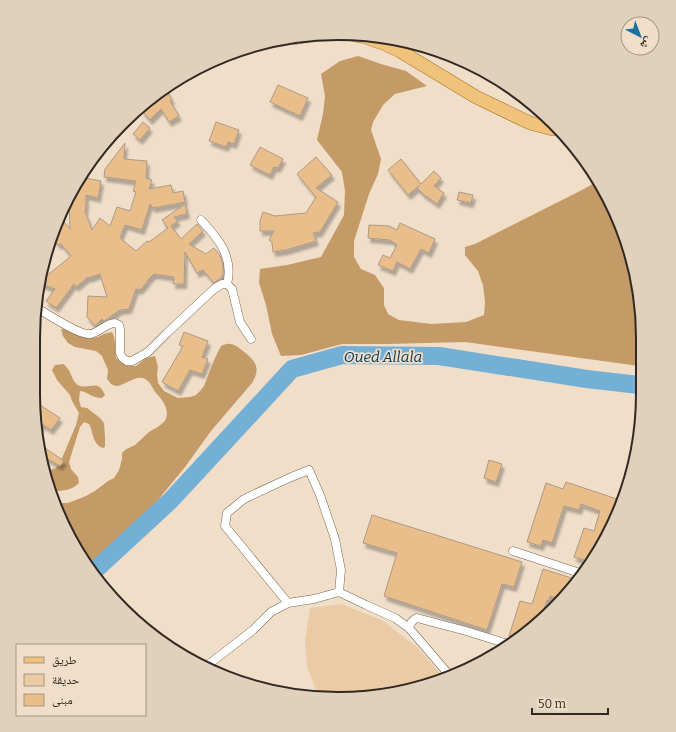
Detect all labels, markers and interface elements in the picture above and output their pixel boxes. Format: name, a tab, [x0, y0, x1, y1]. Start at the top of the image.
north arrow	[620, 16, 660, 56]
text: ش	[637, 34, 655, 52]
water label: Oued Allala	[344, 348, 422, 366]
legend	[16, 644, 146, 716]
text: طريق	[52, 653, 77, 667]
text: حديقة	[52, 673, 80, 687]
scale bar	[532, 690, 608, 716]
text: مبنى	[52, 693, 73, 707]
text: 50 m	[538, 697, 567, 711]

